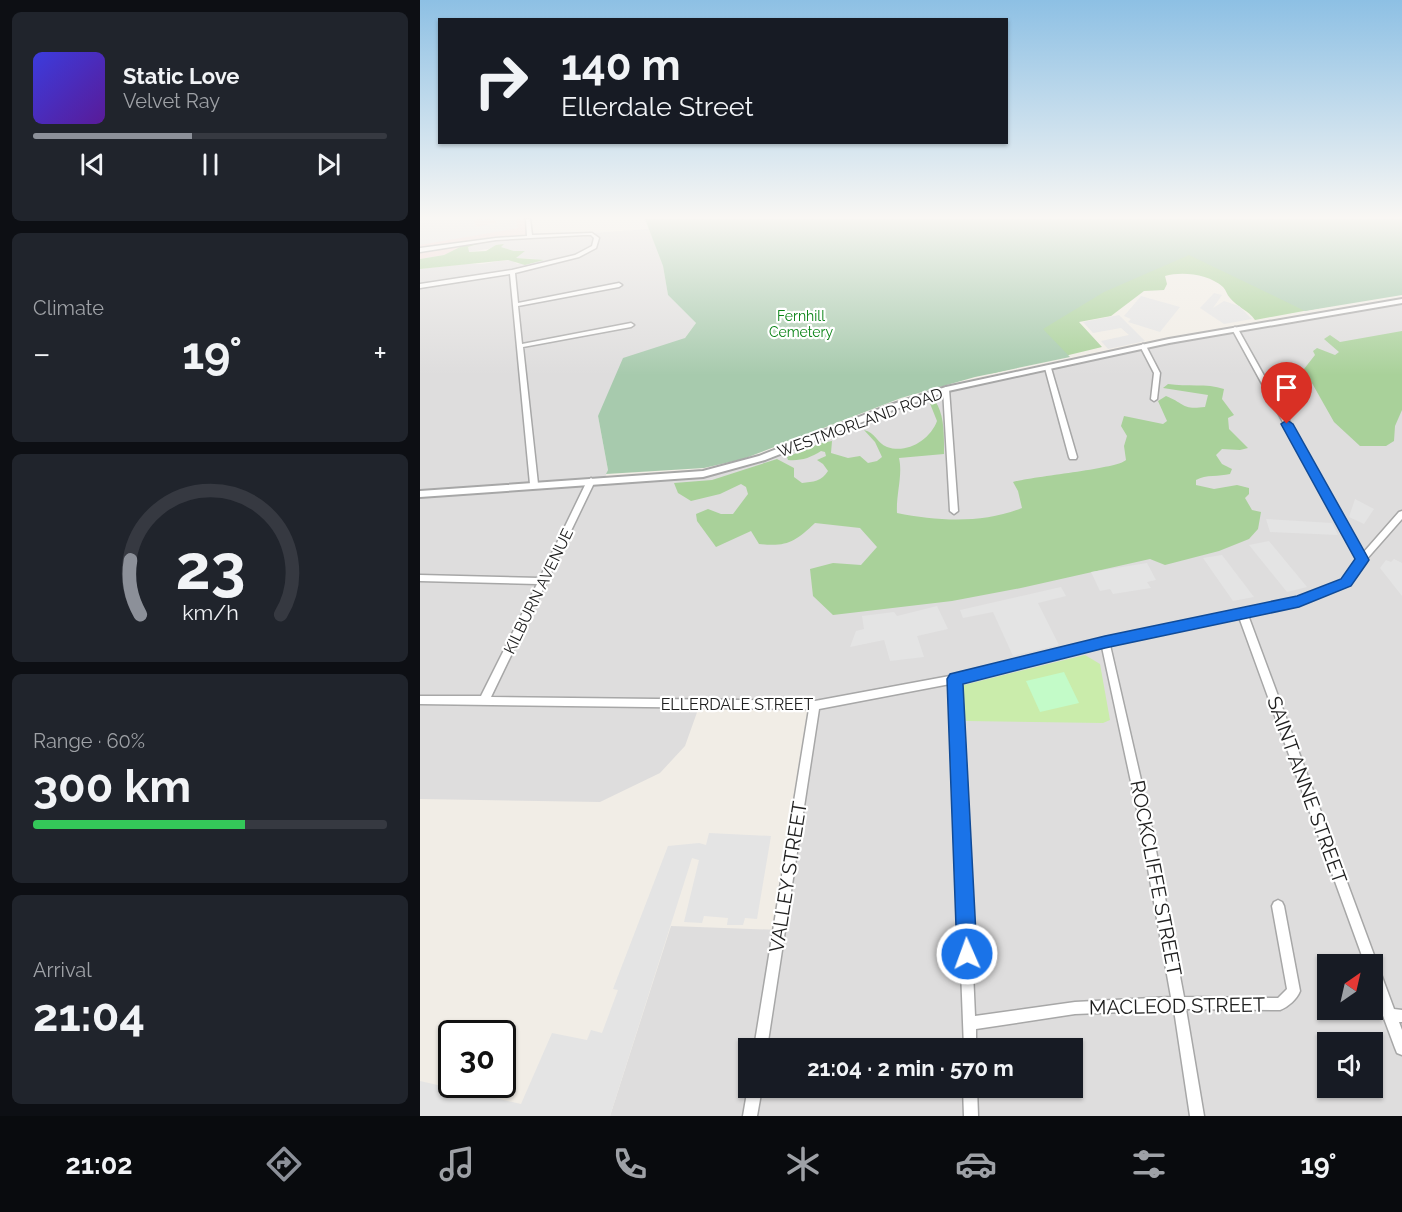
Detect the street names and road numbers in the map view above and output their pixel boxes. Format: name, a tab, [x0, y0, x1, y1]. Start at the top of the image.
street label: WESTMORLAND ROAD	[775, 384, 945, 461]
street label: KILBURN AVENUE	[500, 525, 577, 657]
street label: SAINT ANNE STREET	[1262, 693, 1352, 887]
street label: ELLERDALE STREET	[661, 695, 814, 714]
street label: ROCKCLIFFE STREET	[1125, 778, 1187, 978]
street label: VALLEY STREET	[764, 800, 812, 954]
street label: MACLEOD STREET	[1089, 992, 1265, 1020]

